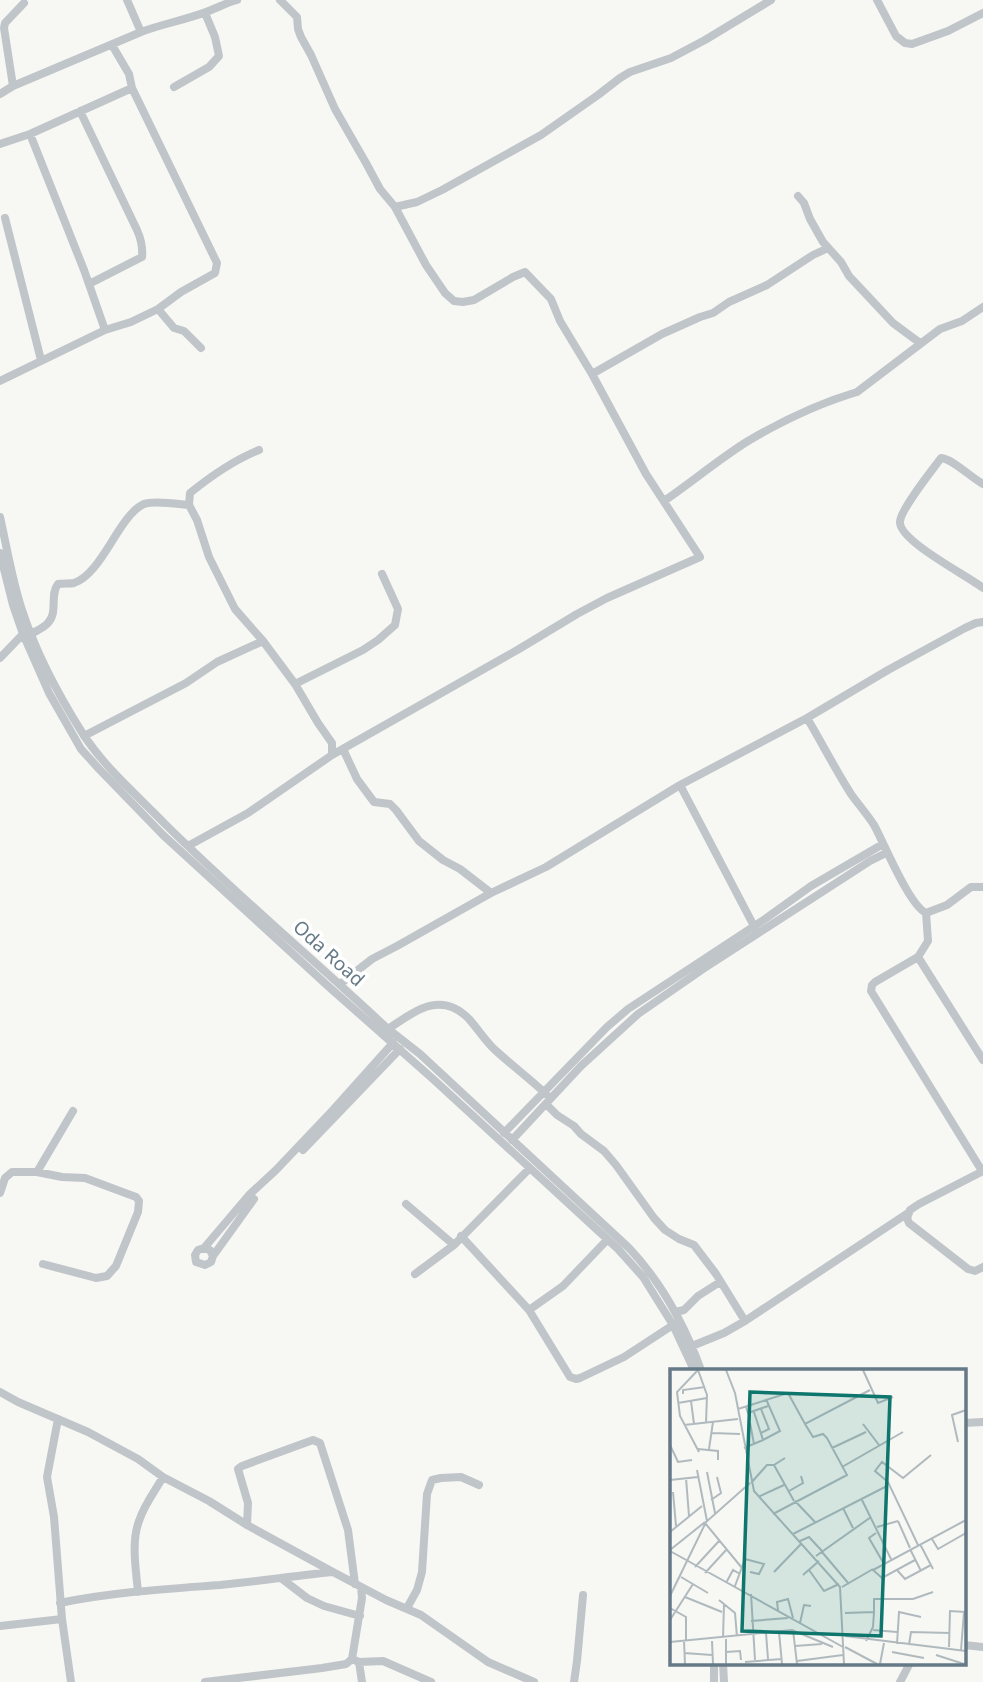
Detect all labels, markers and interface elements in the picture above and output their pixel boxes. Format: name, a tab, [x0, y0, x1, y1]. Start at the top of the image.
street label: Oda Road	[288, 914, 370, 992]
inset map	[670, 1369, 965, 1664]

